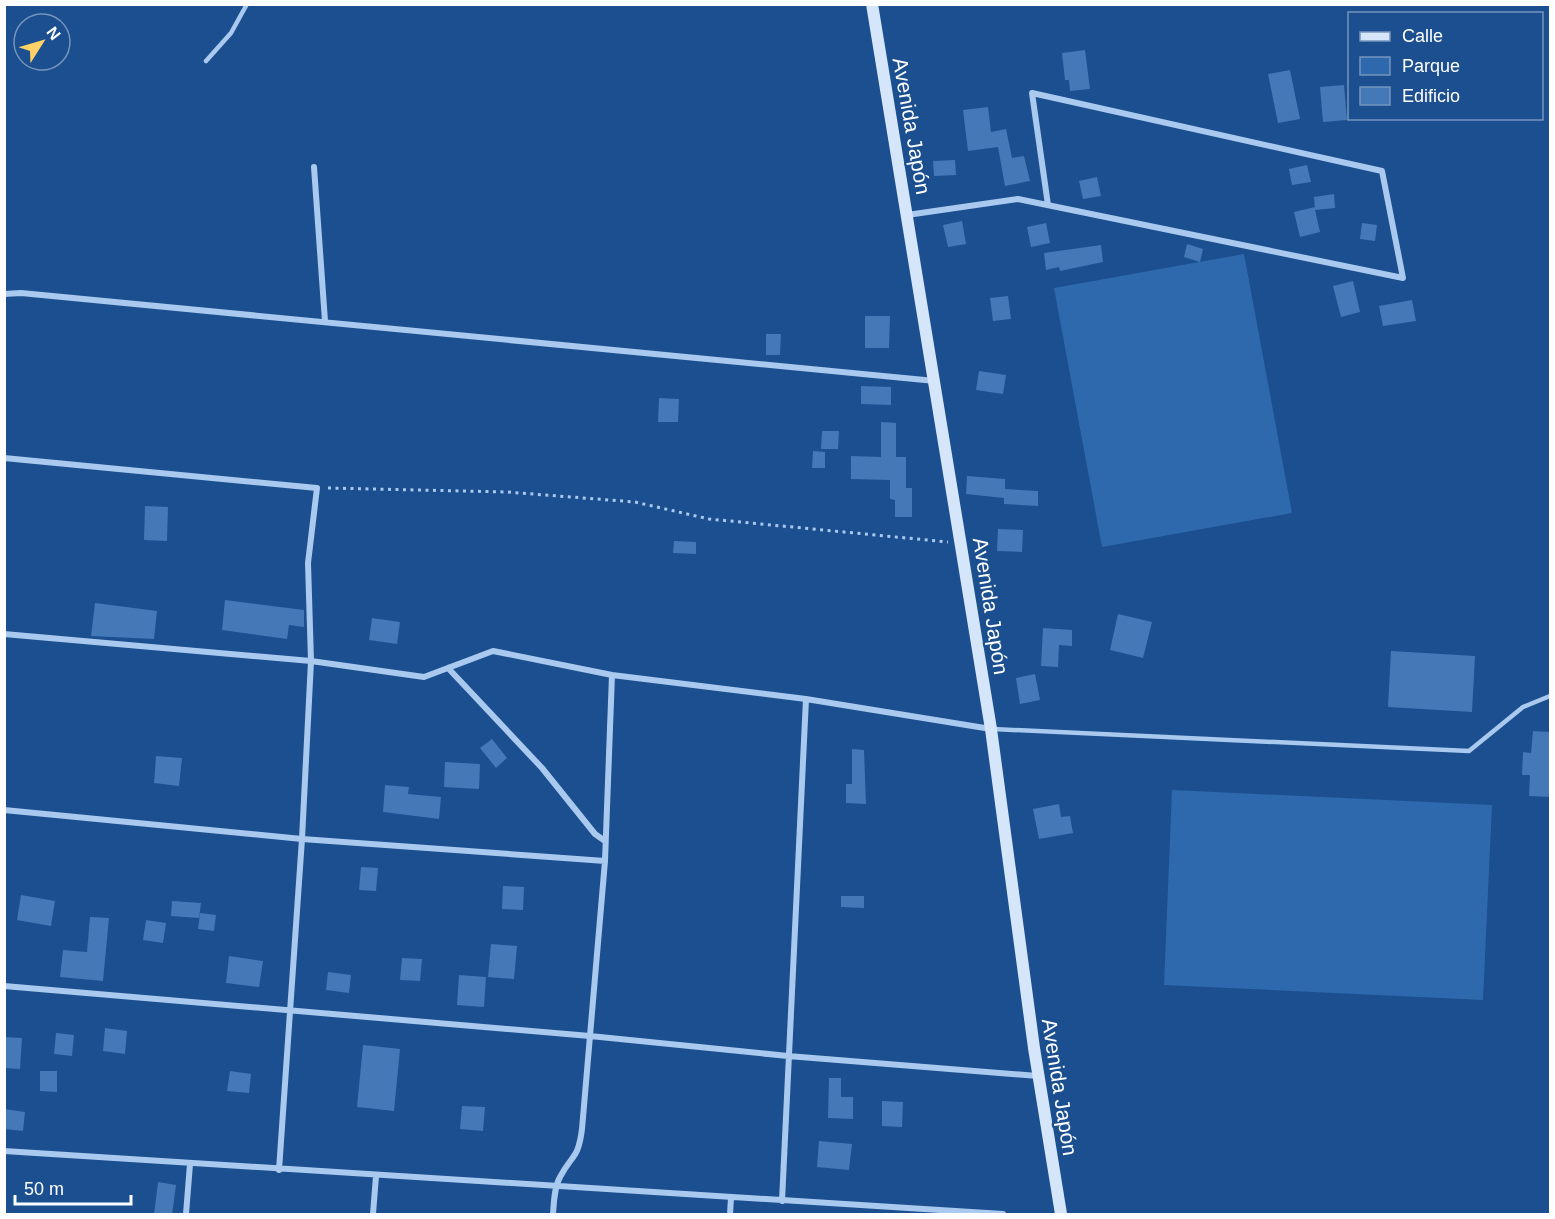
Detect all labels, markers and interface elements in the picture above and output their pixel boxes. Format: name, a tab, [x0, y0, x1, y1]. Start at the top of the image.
north arrow	[12, 12, 72, 72]
legend	[1348, 12, 1543, 120]
text: N	[43, 24, 64, 43]
text: Calle	[1402, 26, 1443, 46]
street label: Avenida Japón	[889, 56, 935, 196]
text: Parque	[1402, 56, 1460, 76]
text: Edificio	[1402, 86, 1460, 106]
street label: Avenida Japón	[969, 536, 1013, 676]
street label: Avenida Japón	[1038, 1017, 1082, 1157]
scale bar	[15, 1168, 130, 1206]
text: 50 m	[24, 1179, 64, 1199]

